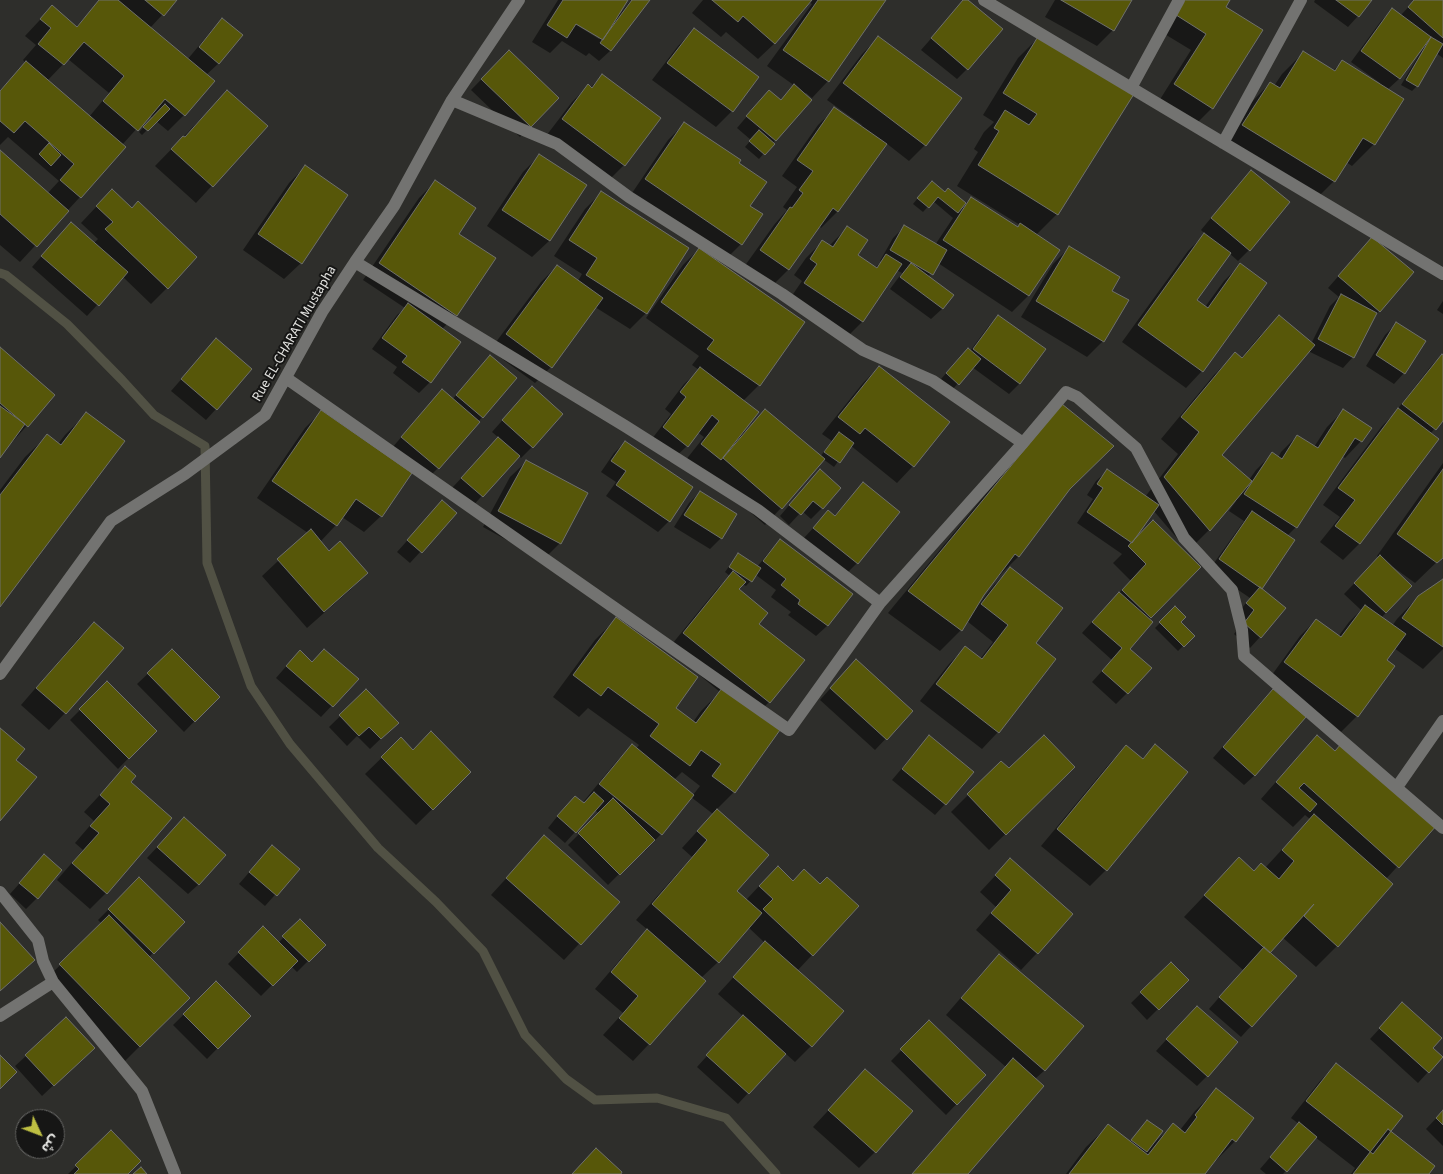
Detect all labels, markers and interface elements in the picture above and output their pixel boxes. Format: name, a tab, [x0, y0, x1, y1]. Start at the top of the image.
street label: Rue EL-CHARATI Mustapha	[249, 263, 341, 405]
north arrow	[15, 1109, 65, 1159]
text: ش	[36, 1130, 64, 1157]

